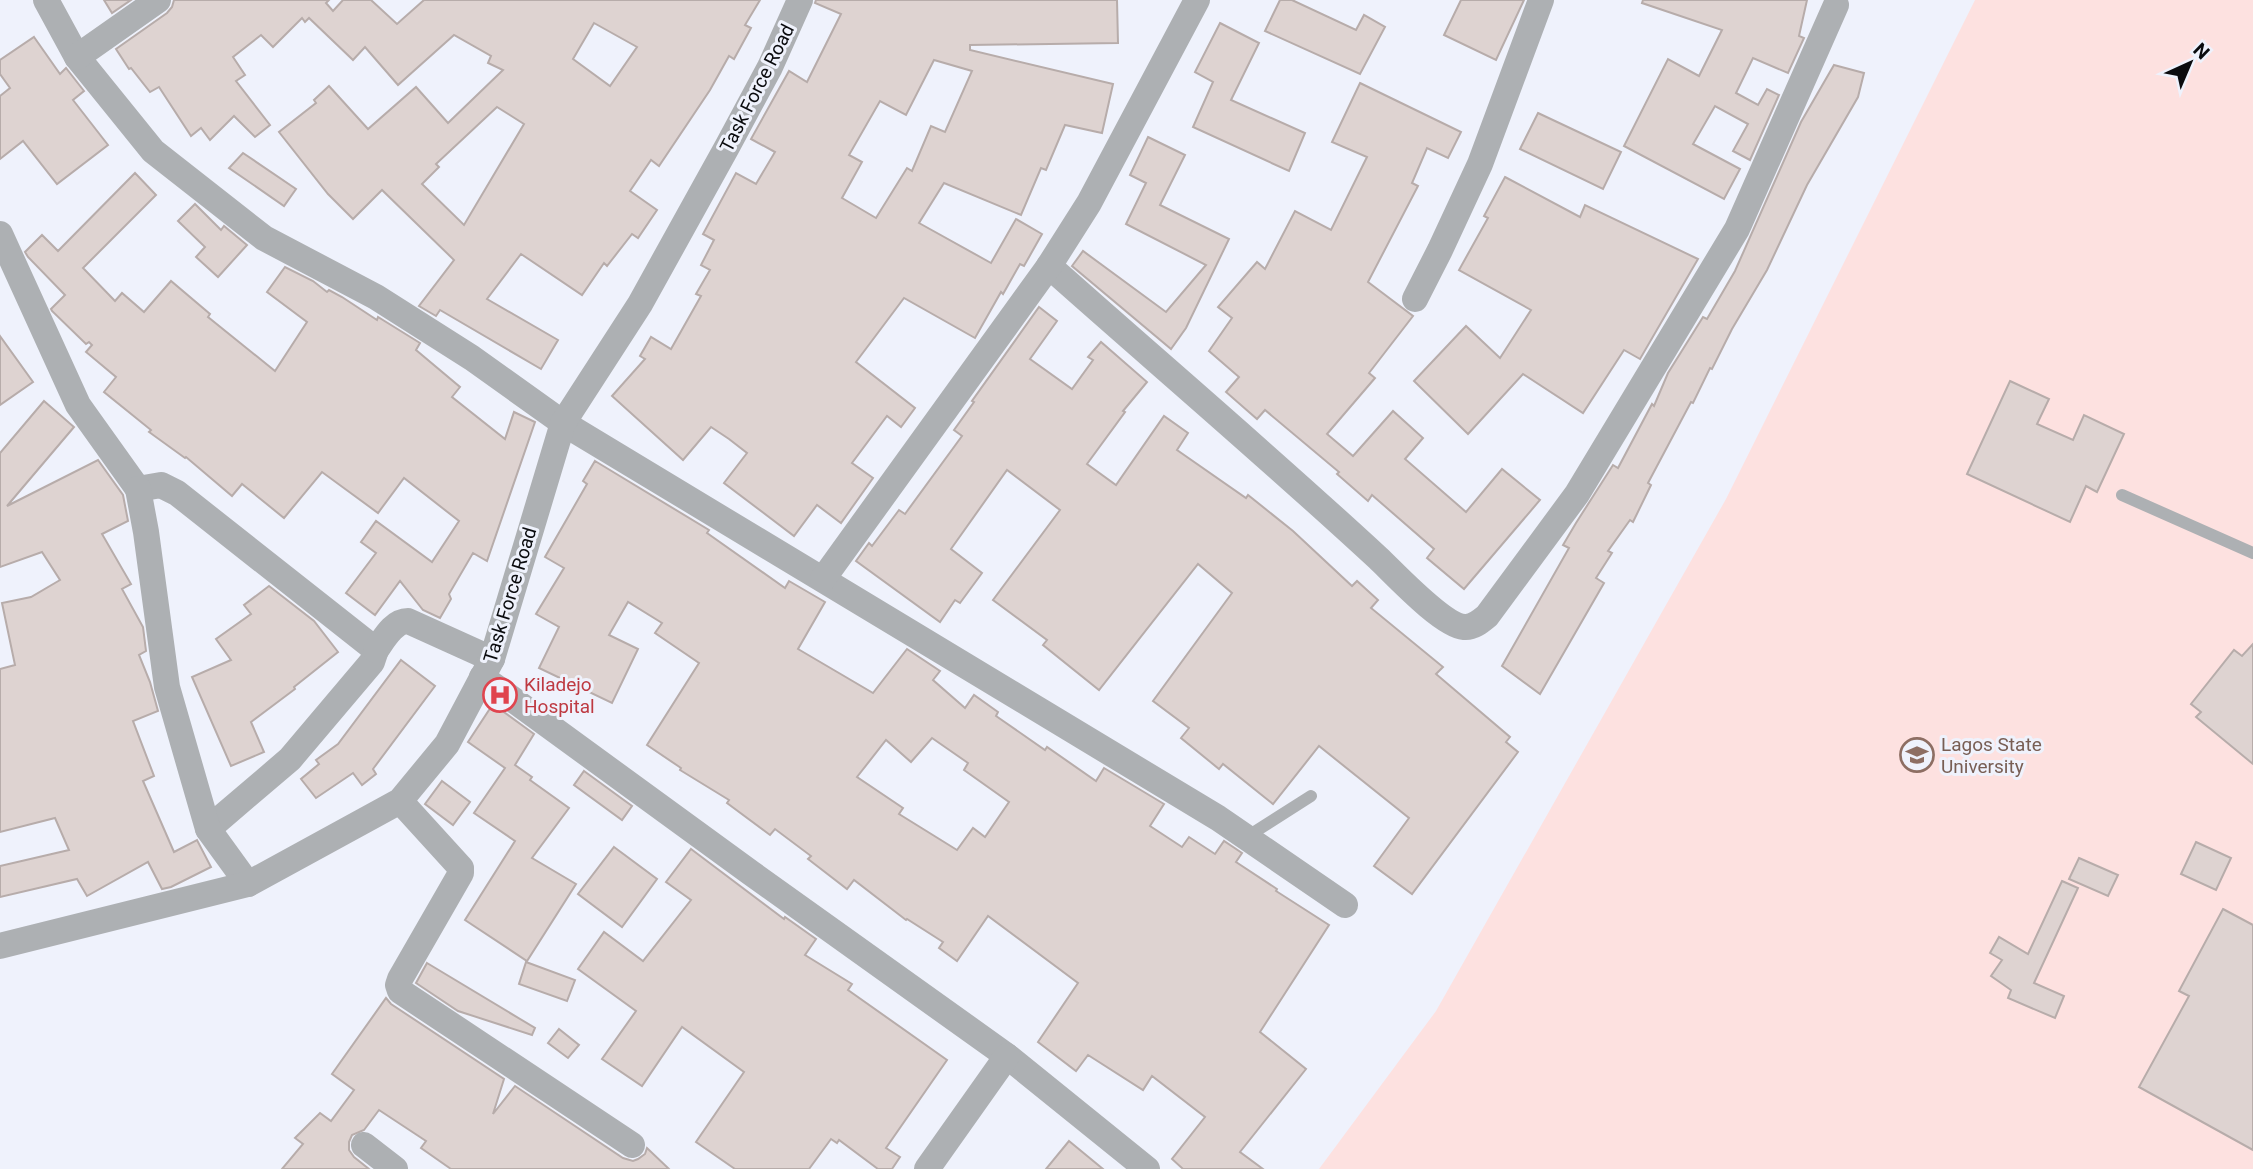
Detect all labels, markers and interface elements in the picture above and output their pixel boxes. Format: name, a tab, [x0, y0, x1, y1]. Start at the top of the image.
street label: Task Force Road	[715, 20, 799, 156]
north arrow	[2155, 28, 2225, 98]
text: N	[2189, 38, 2214, 64]
street label: Task Force Road	[478, 524, 542, 666]
place label: Kiladejo Hospital	[524, 673, 595, 718]
hospital icon: Kiladejo Hospital	[481, 676, 519, 714]
place label: Lagos State University	[1941, 733, 2042, 778]
school or university icon: Lagos State University	[1898, 736, 1936, 774]

